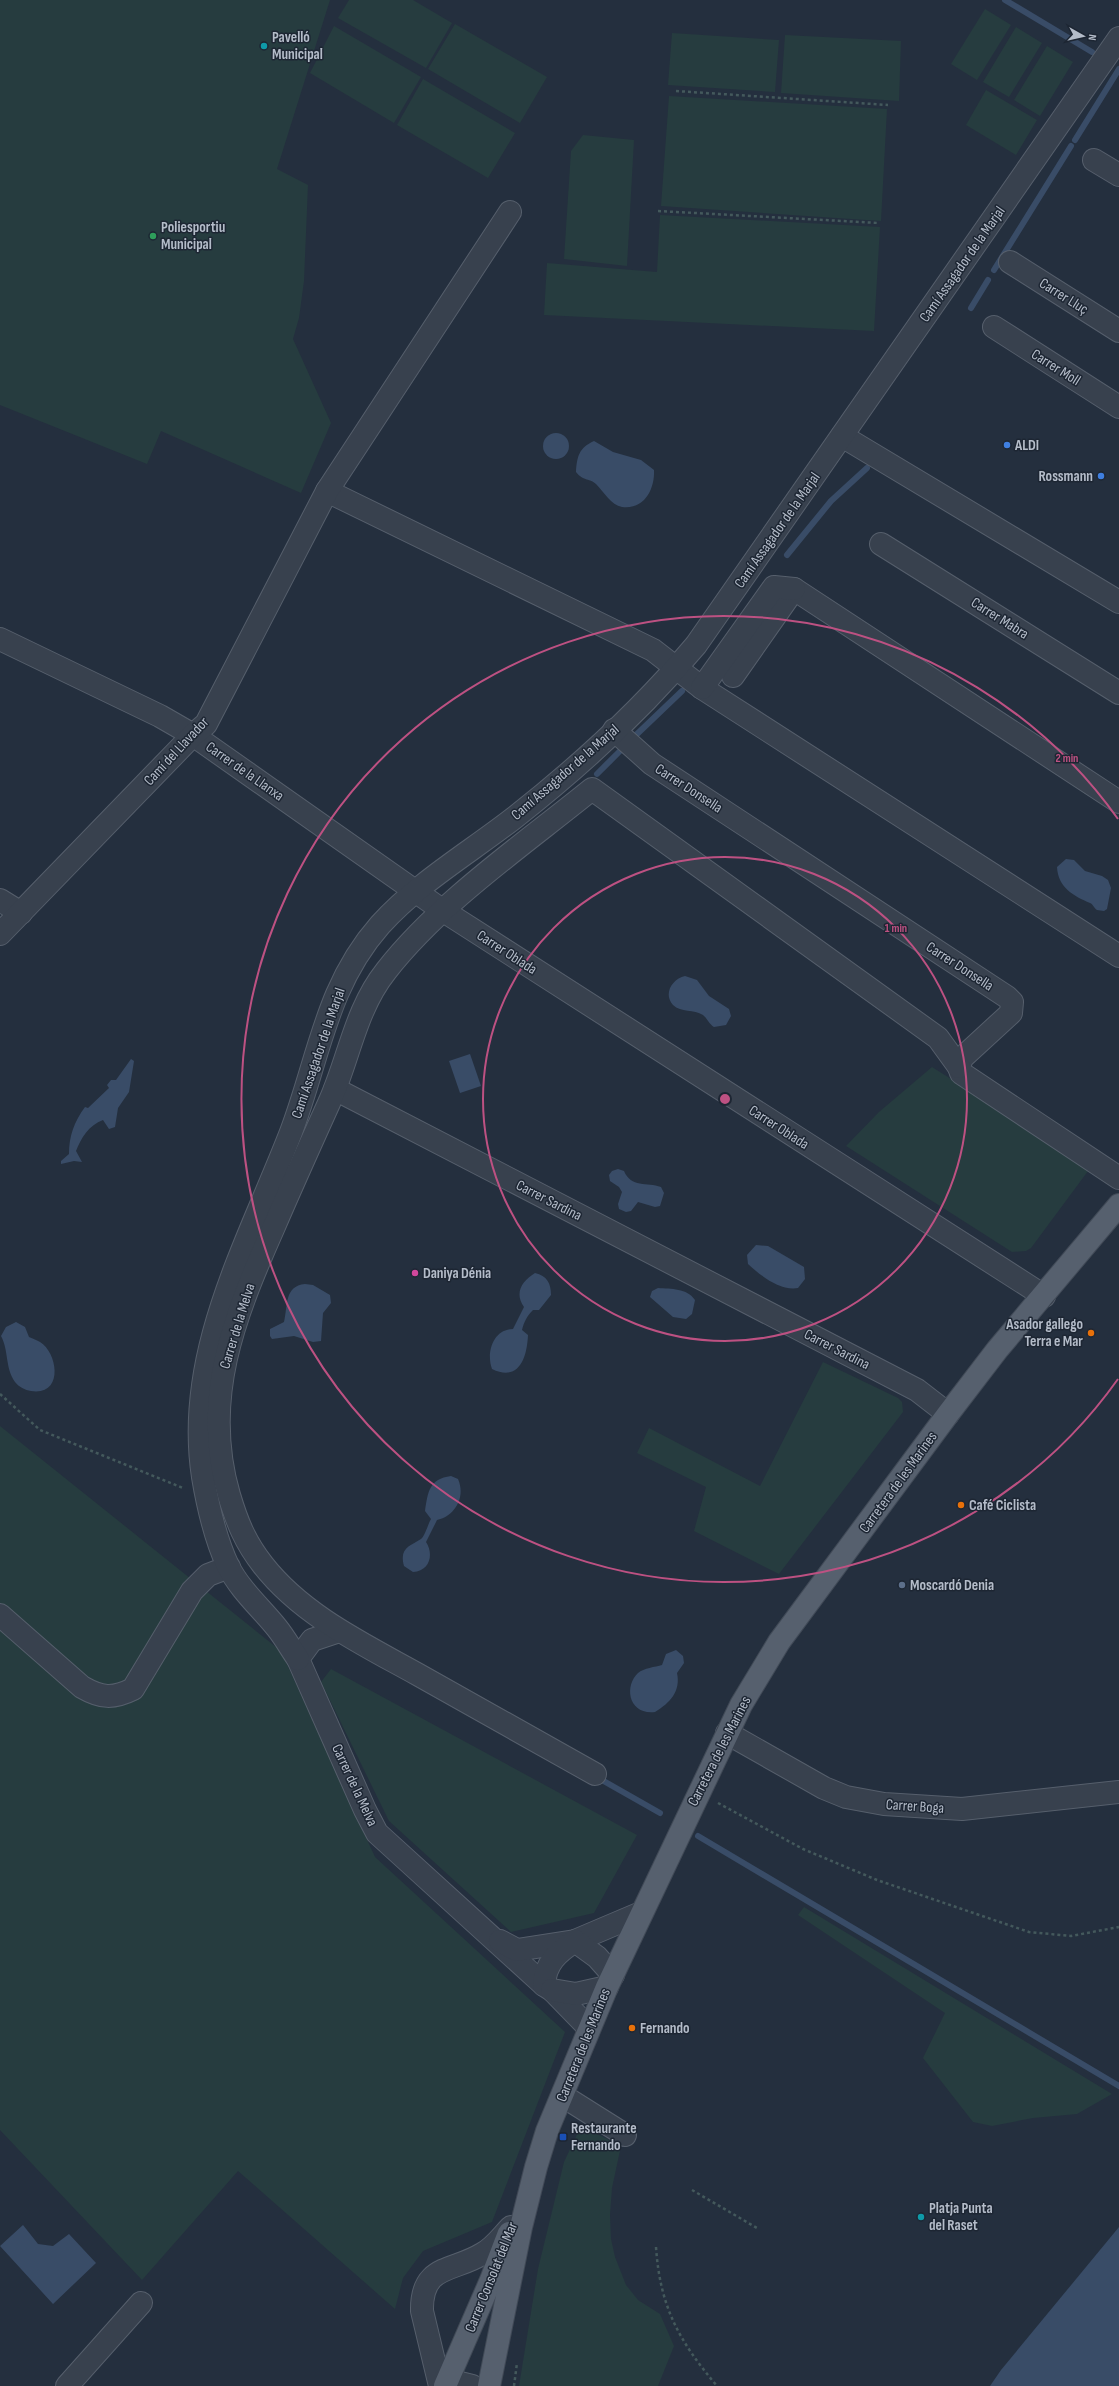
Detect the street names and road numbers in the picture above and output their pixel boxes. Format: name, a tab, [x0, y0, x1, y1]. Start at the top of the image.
street label: Camí Assagador de la Marjal	[915, 203, 1009, 326]
street label: Carrer Lluç	[1036, 274, 1092, 319]
street label: Carrer Moll	[1028, 345, 1084, 390]
street label: Camí Assagador de la Marjal	[730, 469, 824, 592]
street label: Carrer Mabra	[967, 593, 1032, 644]
street label: Camí del Llavador	[140, 712, 214, 790]
street label: Camí Assagador de la Marjal	[507, 720, 623, 824]
street label: Carrer de la Llanxa	[202, 737, 288, 805]
street label: Carrer Donsella	[651, 760, 726, 817]
street label: Carrer Oblada	[473, 926, 541, 979]
street label: Carrer Donsella	[922, 938, 997, 995]
street label: Camí Assagador de la Marjal	[287, 985, 350, 1121]
street label: Carrer Oblada	[745, 1101, 813, 1154]
street label: Carrer Sardina	[513, 1176, 585, 1225]
street label: Carrer de la Melva	[215, 1281, 260, 1371]
street label: Carrer Sardina	[801, 1325, 873, 1374]
street label: Carretera de les Marines	[855, 1428, 942, 1537]
street label: Carretera de les Marines	[684, 1693, 755, 1809]
street label: Carrer de la Melva	[327, 1741, 382, 1830]
street label: Carrer Boga	[885, 1795, 945, 1818]
street label: Carretera de les Marines	[552, 1986, 615, 2105]
street label: Carrer Consolat del Mar	[461, 2219, 522, 2335]

